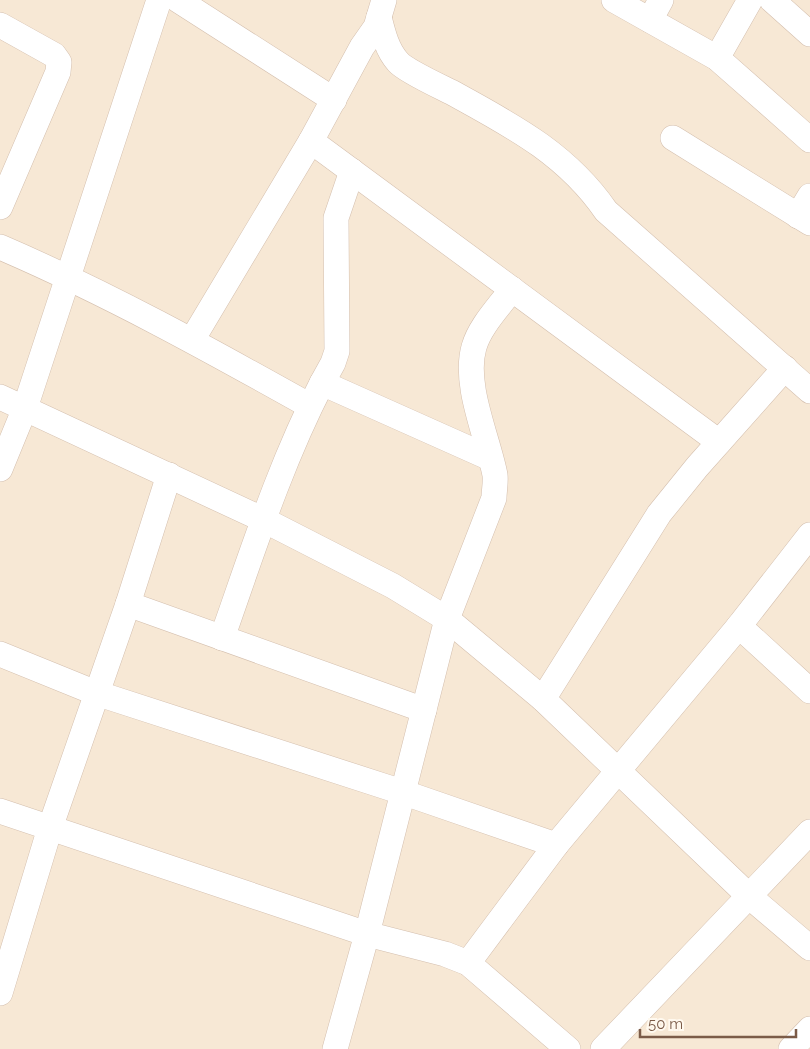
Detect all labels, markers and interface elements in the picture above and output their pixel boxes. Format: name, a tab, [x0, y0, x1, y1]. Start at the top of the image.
scale bar	[640, 1006, 796, 1038]
text: 50 m	[648, 1015, 683, 1033]

